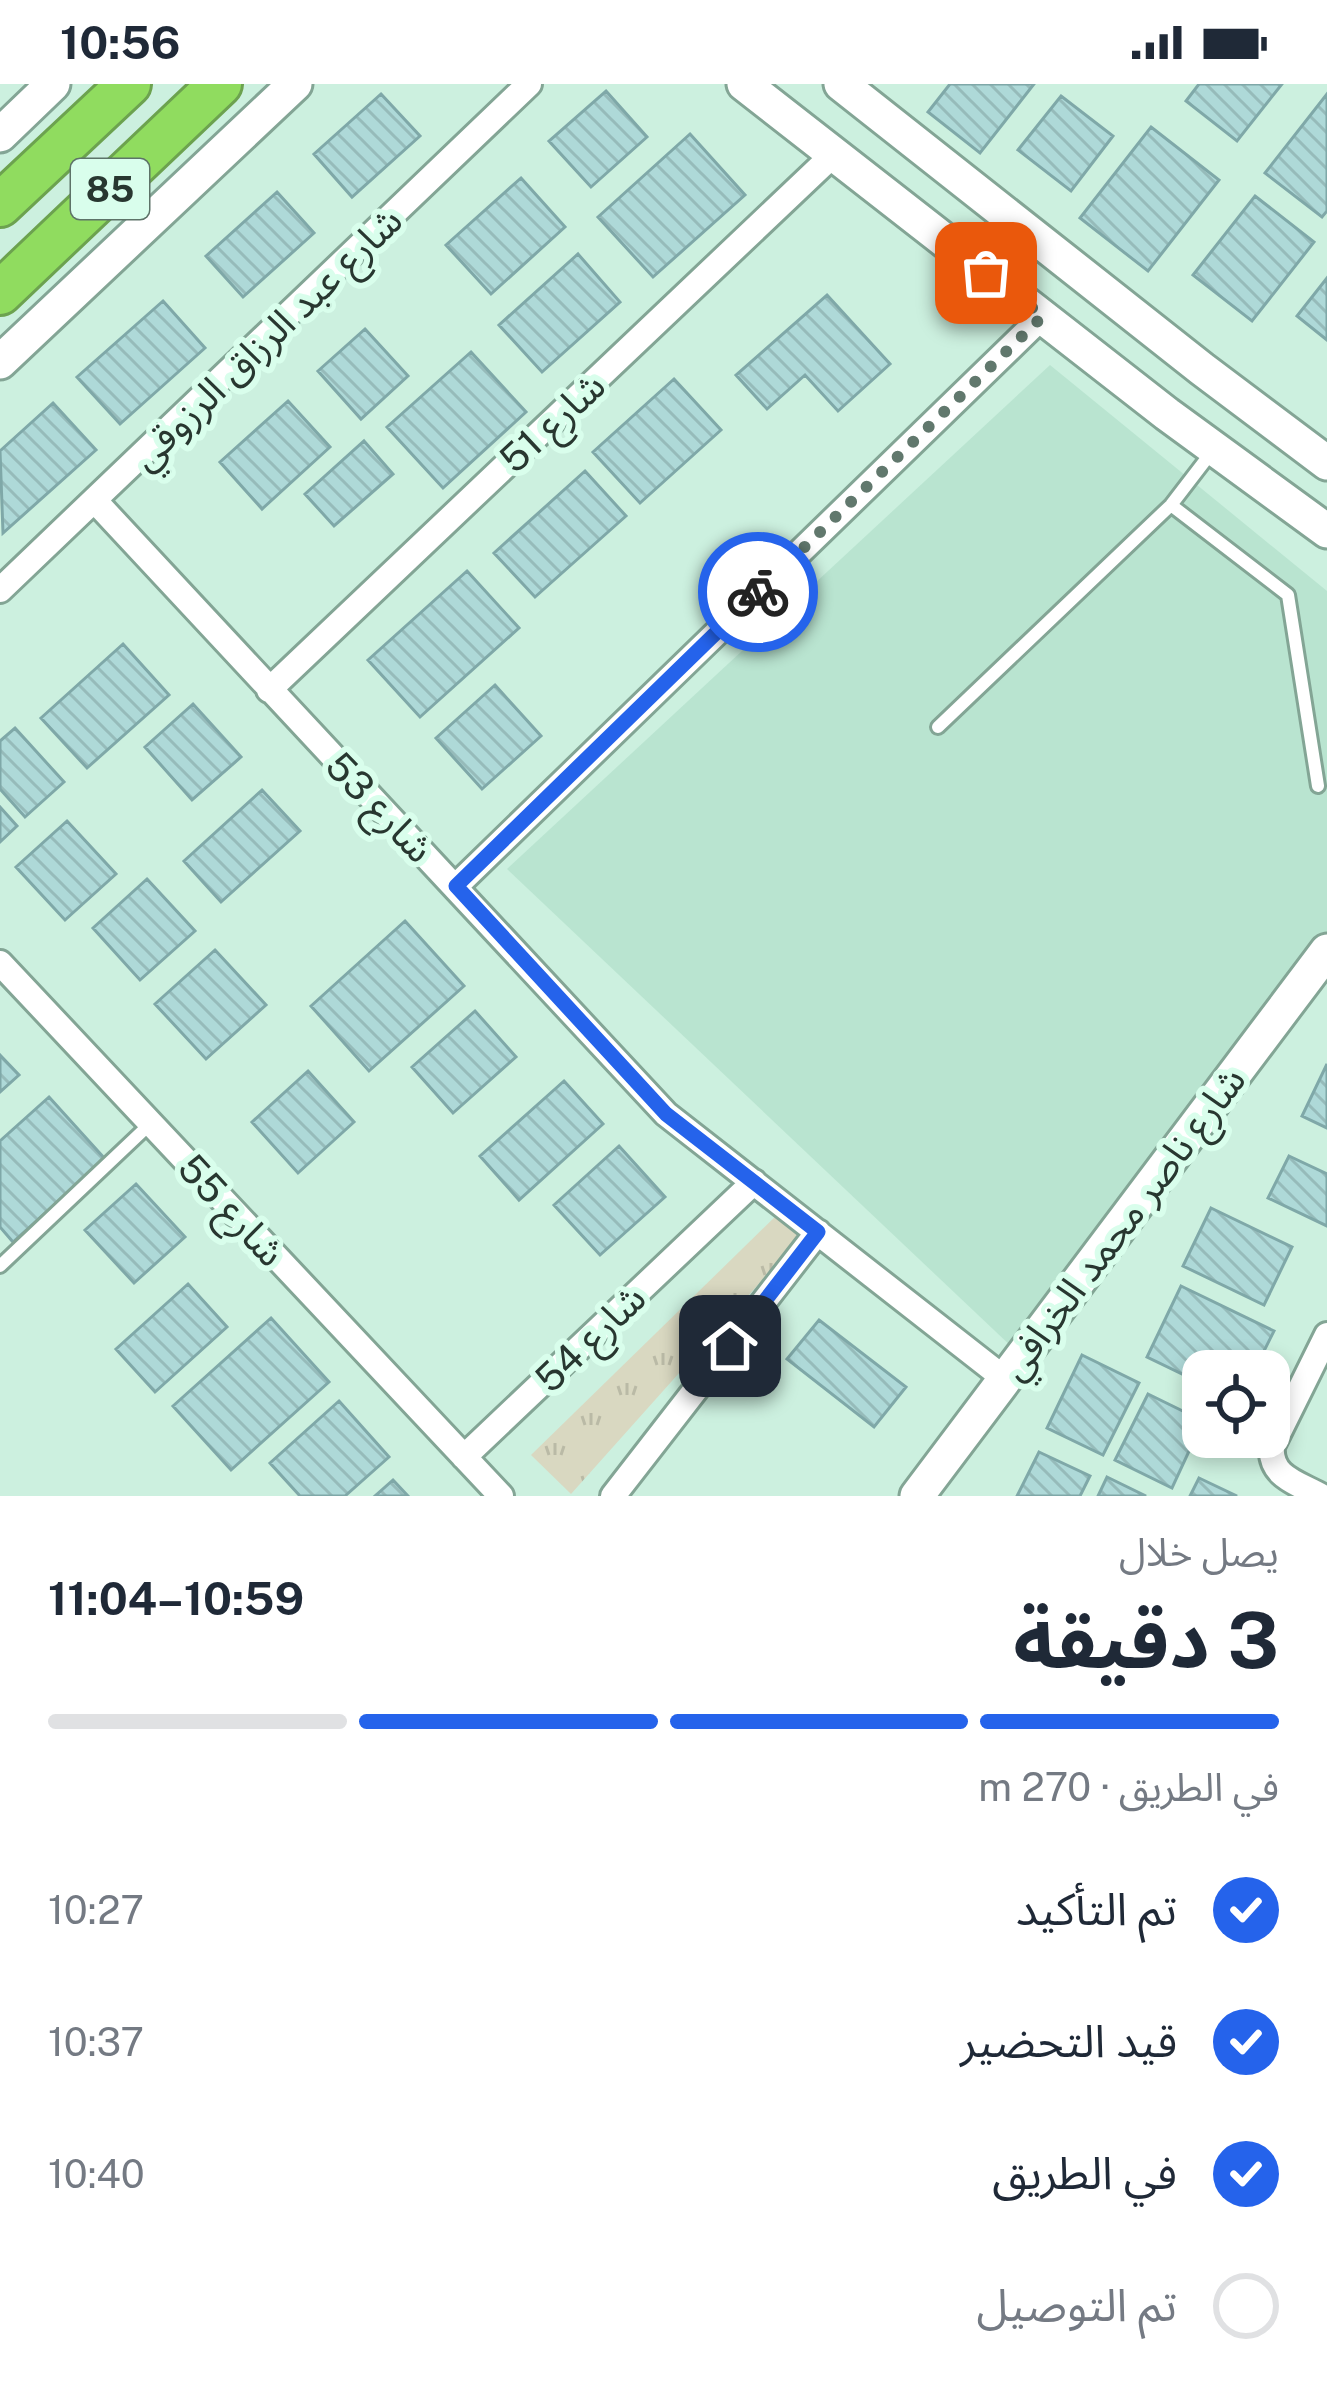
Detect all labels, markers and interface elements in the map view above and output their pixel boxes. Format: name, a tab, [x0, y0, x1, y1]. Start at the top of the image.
text: 10:56	[60, 16, 181, 69]
road number: 85	[71, 159, 149, 219]
street label: شارع عبد الرزاق الرزوقي	[121, 197, 416, 484]
pin	[935, 222, 1037, 324]
icon: bag	[953, 240, 1019, 306]
street label: شارع 51	[490, 362, 618, 486]
courier	[698, 532, 818, 652]
icon: bike	[725, 559, 791, 625]
street label: شارع 53	[312, 742, 443, 876]
street label: شارع ناصر محمد الخرافي	[989, 1058, 1260, 1393]
street label: شارع 55	[165, 1145, 295, 1279]
street label: شارع 54	[525, 1275, 659, 1406]
pin	[679, 1295, 781, 1397]
icon: home	[697, 1313, 763, 1379]
map controls	[1182, 1350, 1290, 1458]
button: locate	[1182, 1350, 1290, 1458]
text: يصل خلال	[1119, 1529, 1279, 1575]
text: 10:59–11:04	[48, 1572, 304, 1625]
text: 3 دقيقة	[1013, 1594, 1279, 1686]
text: في الطريق · 270 m	[978, 1764, 1279, 1810]
icon: check	[1213, 1877, 1279, 1943]
text: تم التأكيد	[1016, 1882, 1177, 1935]
text: 10:27	[48, 1887, 144, 1933]
icon: check	[1213, 2009, 1279, 2075]
text: قيد التحضير	[960, 2014, 1177, 2067]
text: 10:37	[48, 2019, 144, 2065]
icon: check	[1213, 2141, 1279, 2207]
text: في الطريق	[992, 2146, 1177, 2199]
text: 10:40	[48, 2151, 145, 2197]
text: تم التوصيل	[977, 2278, 1177, 2331]

